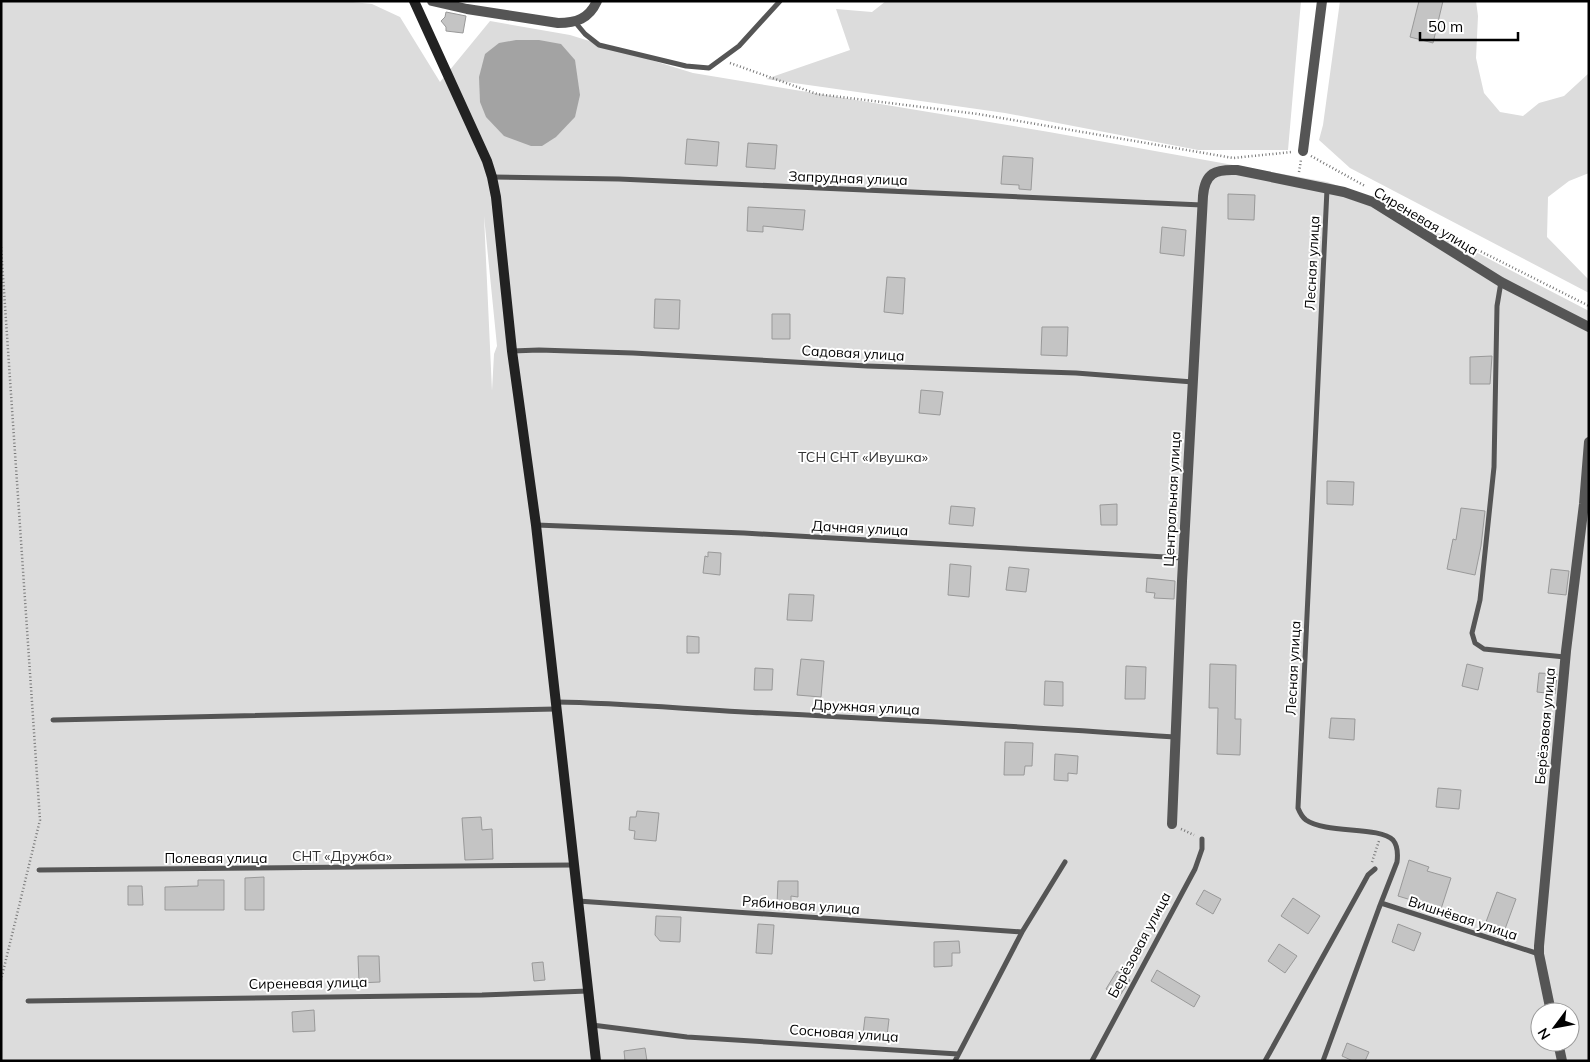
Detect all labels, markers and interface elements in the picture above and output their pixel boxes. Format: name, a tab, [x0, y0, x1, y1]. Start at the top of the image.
scale bar	[1420, 10, 1518, 42]
text: 50 m	[1428, 17, 1463, 36]
street label: Запрудная улица	[788, 167, 908, 189]
street label: Сиреневая улица	[1370, 183, 1482, 259]
street label: Лесная улица	[1301, 215, 1323, 311]
street label: Садовая улица	[801, 341, 905, 365]
street label: Центральная улица	[1159, 431, 1185, 567]
park label: ТСН СНТ «Ивушка»	[798, 448, 928, 466]
street label: Дачная улица	[811, 516, 909, 540]
street label: Лесная улица	[1282, 620, 1304, 716]
street label: Берёзовая улица	[1531, 667, 1559, 785]
street label: Дружная улица	[812, 695, 920, 719]
park label: СНТ «Дружба»	[292, 847, 392, 865]
street label: Полевая улица	[164, 849, 268, 867]
street label: Берёзовая улица	[1104, 889, 1174, 1001]
street label: Рябиновая улица	[741, 892, 861, 918]
street label: Вишнёвая улица	[1406, 892, 1520, 944]
street label: Сиреневая улица	[248, 973, 368, 993]
north arrow	[1530, 1002, 1580, 1052]
street label: Сосновая улица	[789, 1020, 899, 1046]
text: N	[1534, 1025, 1554, 1043]

